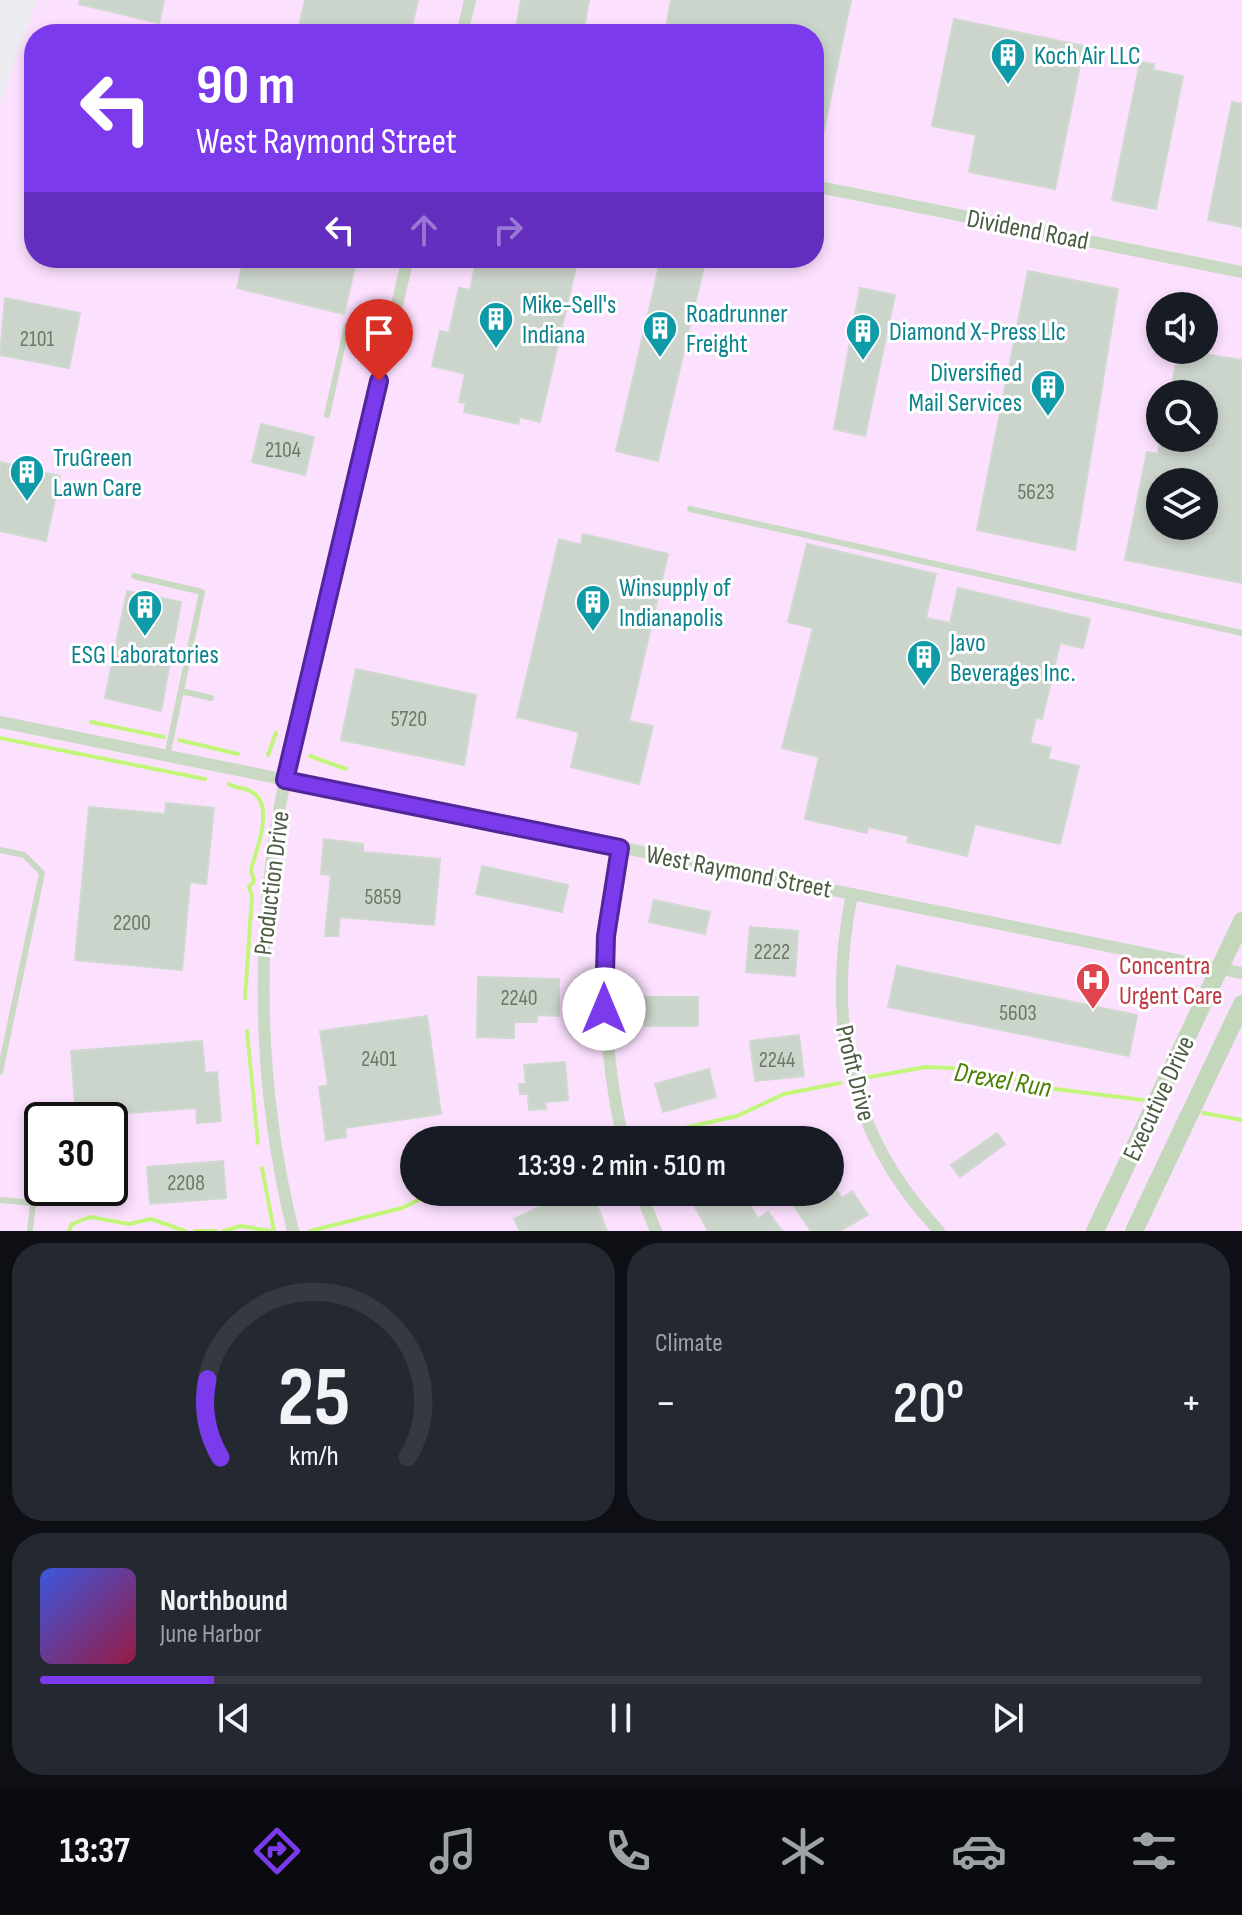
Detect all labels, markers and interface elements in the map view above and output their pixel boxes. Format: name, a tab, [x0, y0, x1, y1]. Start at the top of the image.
building icon: Koch Air LLC	[989, 36, 1027, 86]
place label: Koch Air LLC	[1034, 41, 1141, 72]
text: 90 m	[196, 53, 295, 120]
icon: left	[64, 56, 168, 160]
text: West Raymond Street	[196, 121, 457, 164]
street label: Dividend Road	[964, 203, 1091, 257]
icon: left	[318, 208, 362, 252]
icon: ahead	[402, 208, 446, 252]
icon: right	[486, 208, 530, 252]
place label: Mike-Sell's Indiana	[522, 290, 616, 351]
map controls	[1146, 292, 1218, 540]
button: sound	[1146, 292, 1218, 364]
pin	[345, 299, 413, 381]
place label: Roadrunner Freight	[686, 299, 788, 360]
building icon: Mike-Sell's Indiana	[477, 300, 515, 350]
building icon: Roadrunner Freight	[641, 309, 679, 359]
icon: arrive	[357, 311, 401, 355]
building icon: Diamond X-Press Llc	[844, 312, 882, 362]
place label: Diamond X-Press Llc	[889, 317, 1066, 348]
house number: 2101	[20, 326, 54, 353]
place label: Diversified Mail Services	[909, 358, 1022, 419]
building icon: Diversified Mail Services	[1029, 368, 1067, 418]
button: search	[1146, 380, 1218, 452]
house number: 2104	[265, 437, 301, 464]
place label: TruGreen Lawn Care	[53, 443, 142, 504]
building icon: TruGreen Lawn Care	[8, 453, 46, 503]
button: layers	[1146, 468, 1218, 540]
house number: 5623	[1018, 479, 1054, 506]
place label: Winsupply of Indianapolis	[619, 573, 731, 634]
building icon: Winsupply of Indianapolis	[574, 583, 612, 633]
building icon: ESG Laboratories	[126, 588, 164, 638]
place label: Javo Beverages Inc.	[949, 628, 1076, 689]
building icon: Javo Beverages Inc.	[905, 638, 943, 688]
place label: ESG Laboratories	[71, 640, 219, 671]
house number: 5720	[391, 706, 427, 733]
street label: Production Drive	[248, 809, 297, 957]
street label: West Raymond Street	[643, 839, 834, 906]
house number: 5859	[364, 884, 402, 911]
house number: 2200	[113, 910, 151, 937]
house number: 2222	[754, 939, 790, 966]
place label: Concentra Urgent Care	[1119, 951, 1222, 1012]
hospital icon: Concentra Urgent Care	[1074, 961, 1112, 1011]
position arrow	[562, 967, 646, 1051]
house number: 2240	[500, 985, 538, 1012]
house number: 5603	[999, 1000, 1037, 1027]
street label: Profit Drive	[828, 1022, 881, 1124]
street label: Executive Drive	[1117, 1031, 1202, 1166]
house number: 2401	[361, 1046, 397, 1073]
house number: 2244	[759, 1047, 795, 1074]
water label: Drexel Run	[952, 1056, 1054, 1105]
speed limit sign: 30	[24, 1102, 128, 1206]
text: 13:39 · 2 min · 510 m	[518, 1148, 726, 1184]
house number: 2208	[167, 1170, 205, 1197]
text: Climate	[655, 1328, 723, 1359]
text: 25	[277, 1349, 350, 1449]
text: 20°	[893, 1368, 964, 1440]
text: −	[655, 1377, 677, 1430]
text: +	[1180, 1377, 1202, 1430]
text: km/h	[289, 1439, 338, 1474]
text: Northbound	[160, 1583, 288, 1619]
text: June Harbor	[160, 1619, 262, 1650]
icon: previous	[212, 1696, 256, 1740]
icon: pause	[599, 1696, 643, 1740]
icon: next	[986, 1696, 1030, 1740]
icon: directions	[249, 1823, 305, 1879]
icon: music	[425, 1823, 481, 1879]
icon: phone	[600, 1823, 656, 1879]
icon: climate	[775, 1823, 831, 1879]
icon: car	[951, 1823, 1007, 1879]
icon: filters	[1126, 1823, 1182, 1879]
text: 13:37	[60, 1830, 130, 1873]

